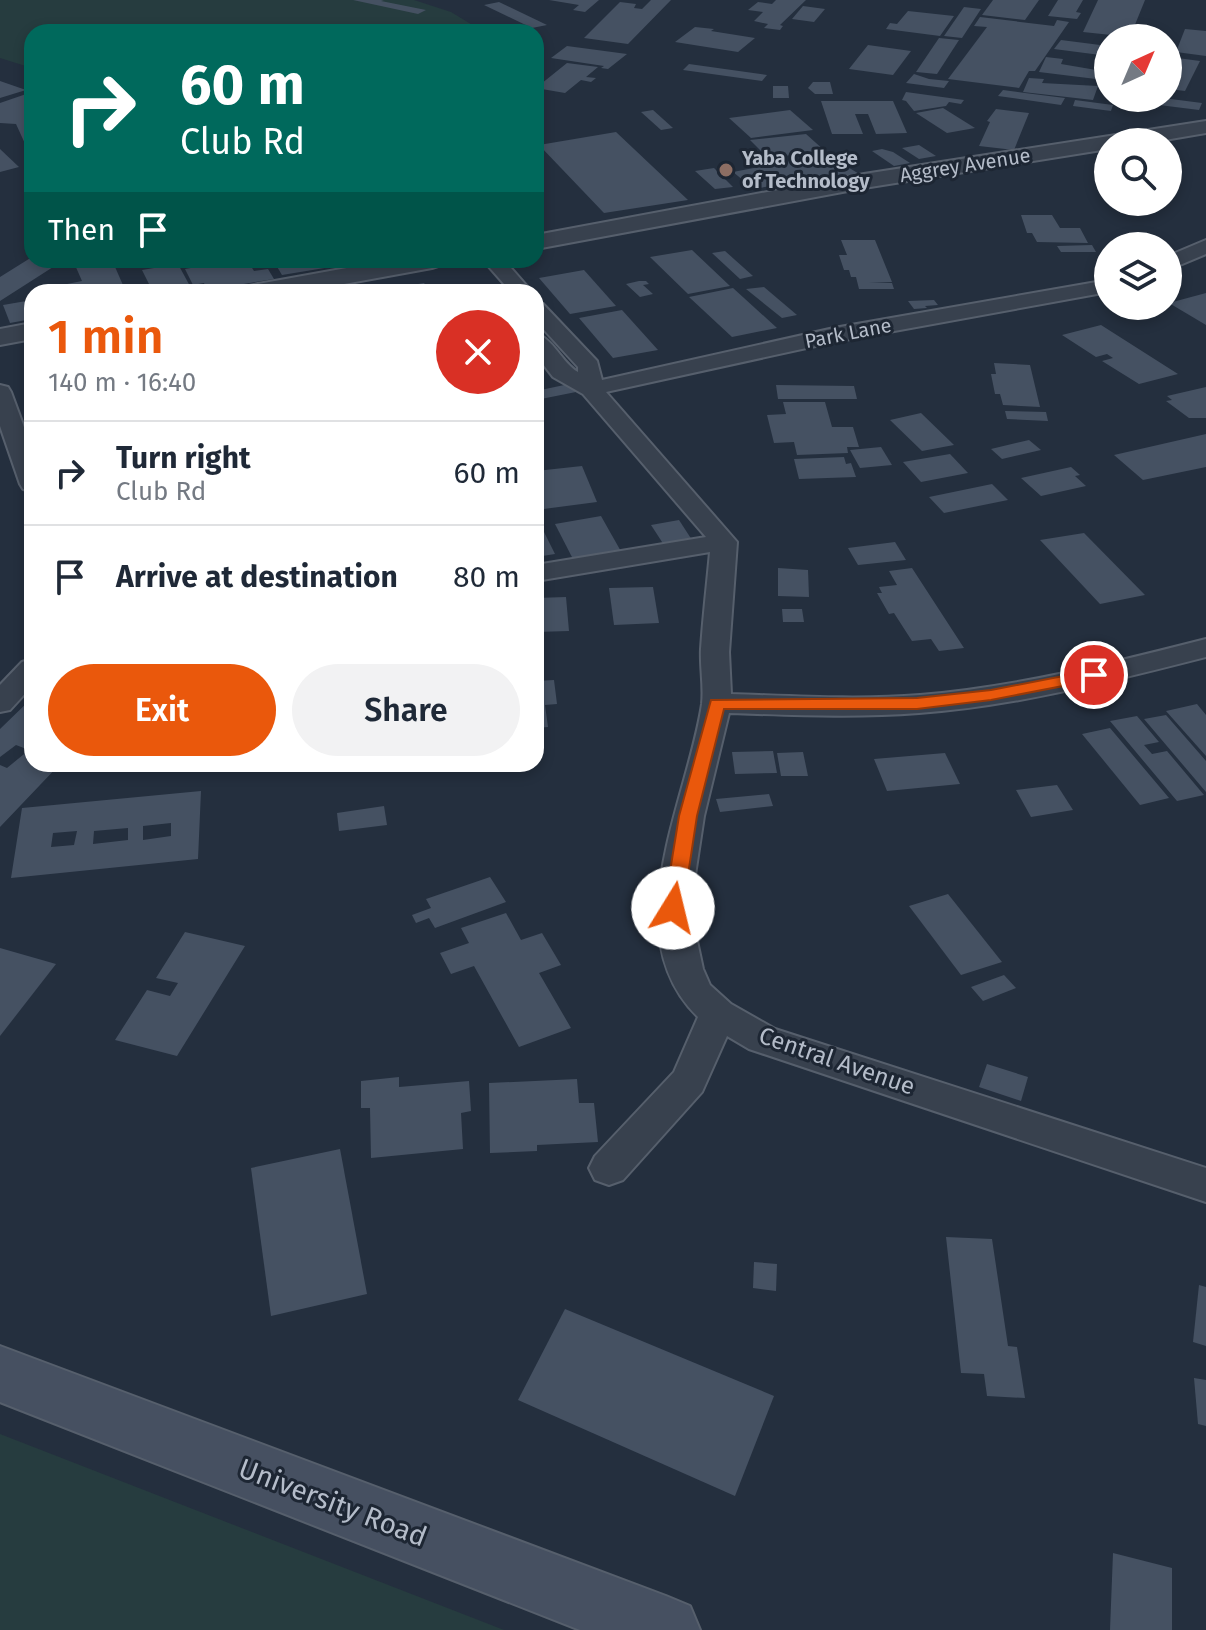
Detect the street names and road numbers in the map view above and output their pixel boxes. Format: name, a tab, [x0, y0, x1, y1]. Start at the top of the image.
street label: Aggrey Avenue	[898, 143, 1032, 187]
street label: Park Lane	[803, 313, 893, 353]
street label: Central Avenue	[755, 1021, 919, 1101]
street label: University Road	[234, 1451, 432, 1554]

